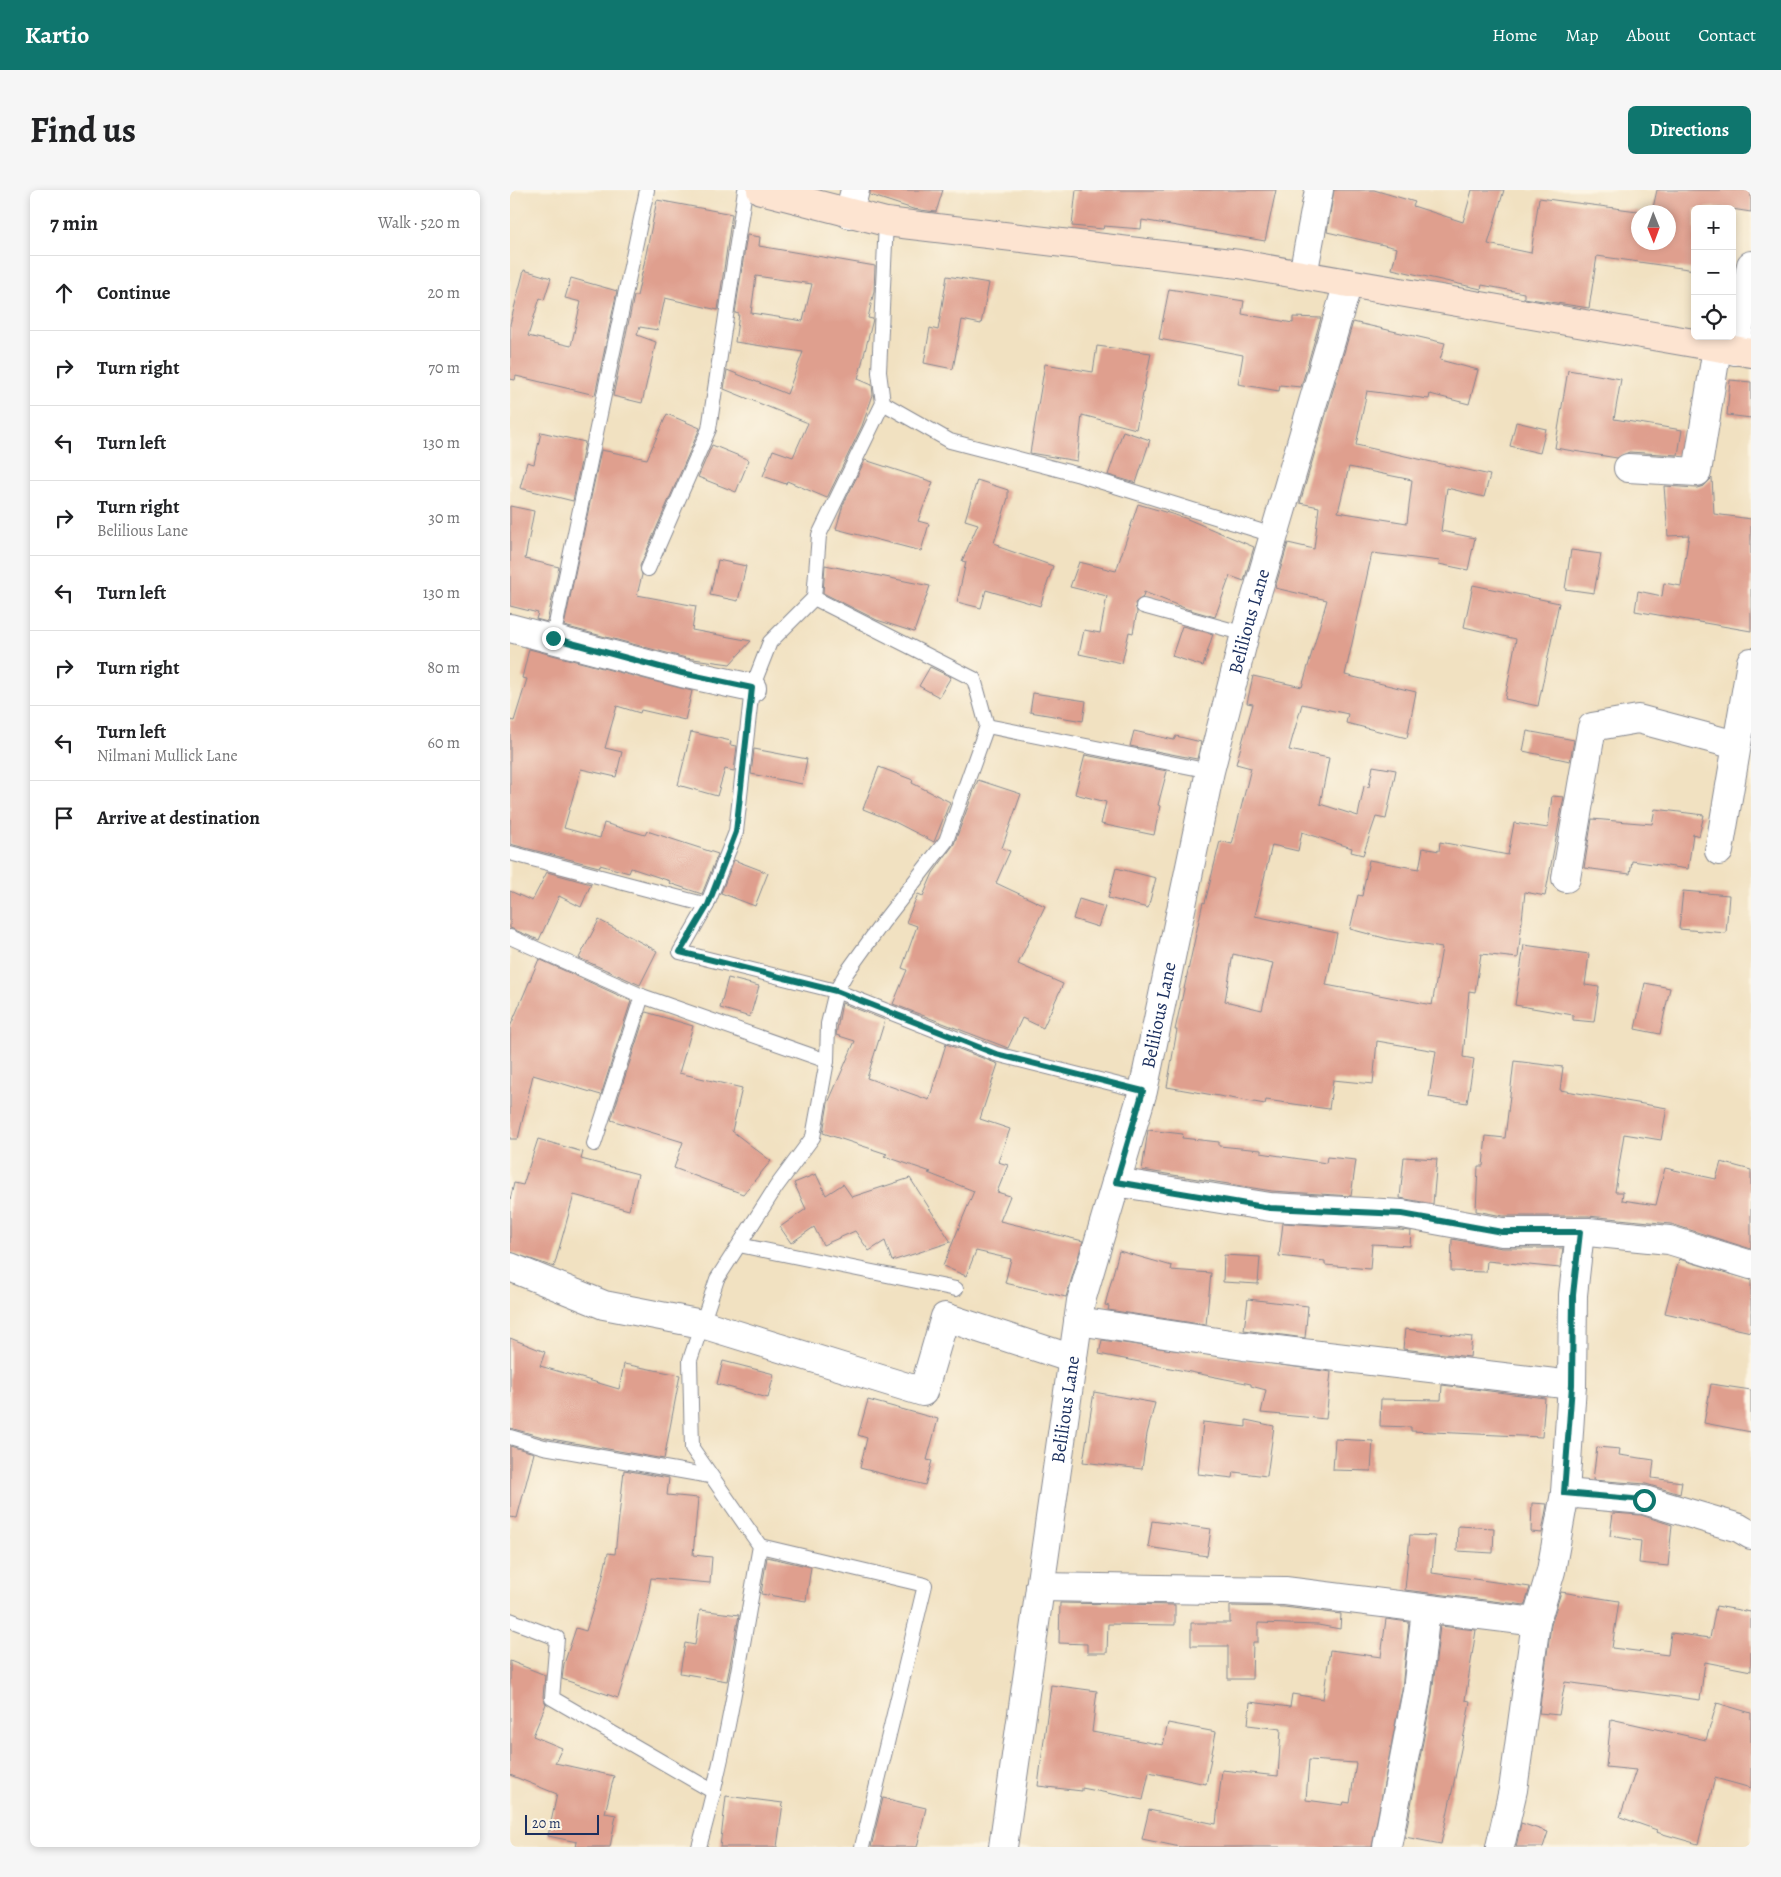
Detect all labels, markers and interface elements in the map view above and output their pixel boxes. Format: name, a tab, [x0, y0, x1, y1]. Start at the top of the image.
text: Kartio	[25, 19, 89, 51]
text: Home	[1492, 23, 1537, 47]
text: Map	[1565, 23, 1598, 47]
text: About	[1626, 23, 1670, 47]
text: Contact	[1698, 23, 1756, 47]
text: Find us	[30, 106, 136, 154]
button: Directions	[1628, 106, 1751, 154]
north arrow	[1631, 205, 1676, 250]
map controls	[1691, 205, 1736, 340]
button: +	[1691, 205, 1736, 250]
text: 7 min	[50, 209, 98, 237]
text: Walk · 520 m	[378, 212, 460, 234]
button: −	[1691, 250, 1736, 295]
icon: ahead	[50, 279, 78, 307]
text: Continue	[97, 280, 171, 306]
text: 20 m	[427, 282, 460, 304]
button: locate	[1691, 295, 1736, 340]
icon: right	[50, 354, 78, 382]
text: Turn right	[97, 355, 179, 381]
text: 70 m	[428, 357, 460, 379]
icon: left	[50, 429, 78, 457]
text: Turn left	[97, 430, 166, 456]
text: 130 m	[423, 432, 460, 454]
text: Turn right	[97, 494, 179, 520]
icon: right	[50, 504, 78, 532]
text: 30 m	[428, 507, 460, 529]
text: Belilious Lane	[97, 520, 188, 542]
street label: Belilious Lane	[1222, 566, 1276, 677]
icon: left	[50, 579, 78, 607]
text: Turn left	[97, 580, 166, 606]
text: 130 m	[423, 582, 460, 604]
route end	[542, 627, 565, 650]
icon: right	[50, 654, 78, 682]
text: Turn right	[97, 655, 179, 681]
text: 80 m	[427, 657, 460, 679]
text: Turn left	[97, 719, 166, 745]
icon: left	[50, 729, 78, 757]
text: 60 m	[428, 732, 460, 754]
text: Nilmani Mullick Lane	[97, 745, 238, 767]
icon: arrive	[50, 804, 78, 832]
text: Arrive at destination	[97, 805, 260, 831]
street label: Belilious Lane	[1135, 960, 1183, 1071]
street label: Belilious Lane	[1045, 1354, 1086, 1465]
route start	[1633, 1489, 1656, 1512]
scale bar	[525, 1812, 599, 1835]
text: 20 m	[532, 1814, 561, 1833]

